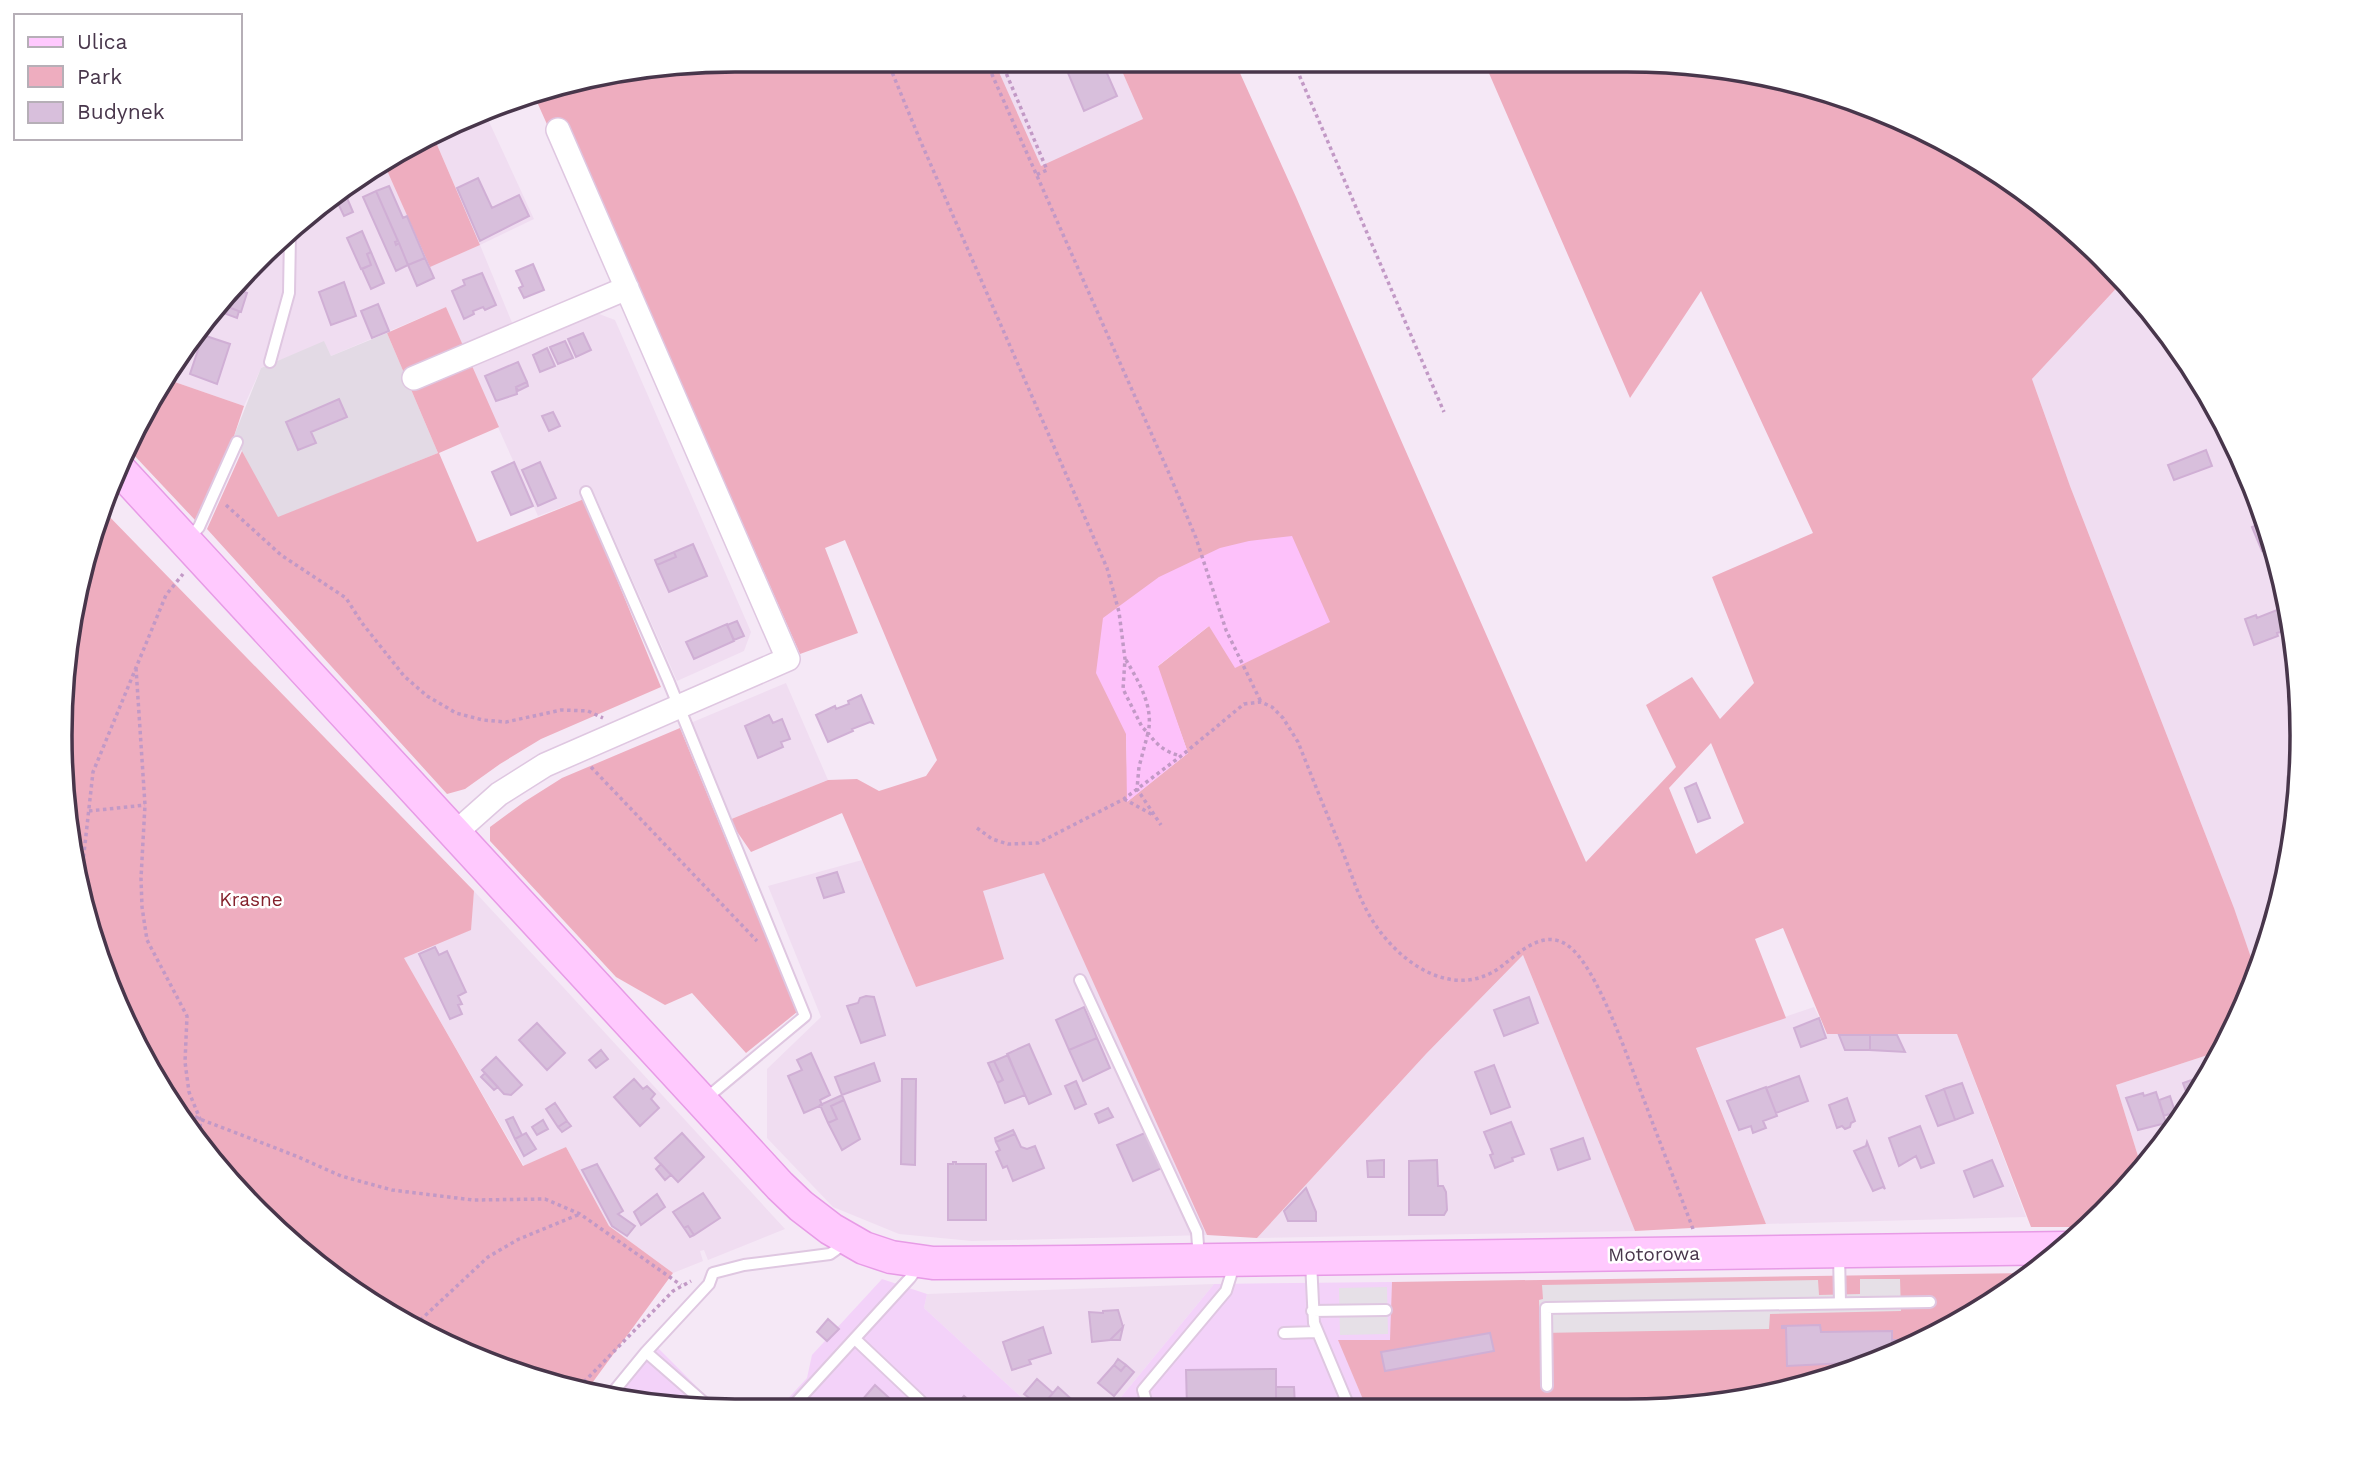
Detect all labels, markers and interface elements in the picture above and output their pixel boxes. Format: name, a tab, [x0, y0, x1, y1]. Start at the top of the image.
legend	[14, 14, 242, 140]
text: Ulica	[77, 29, 128, 54]
text: Park	[77, 64, 122, 89]
text: Budynek	[77, 99, 165, 124]
park label: Krasne	[219, 888, 283, 911]
street label: Motorowa	[1608, 1242, 1700, 1266]

